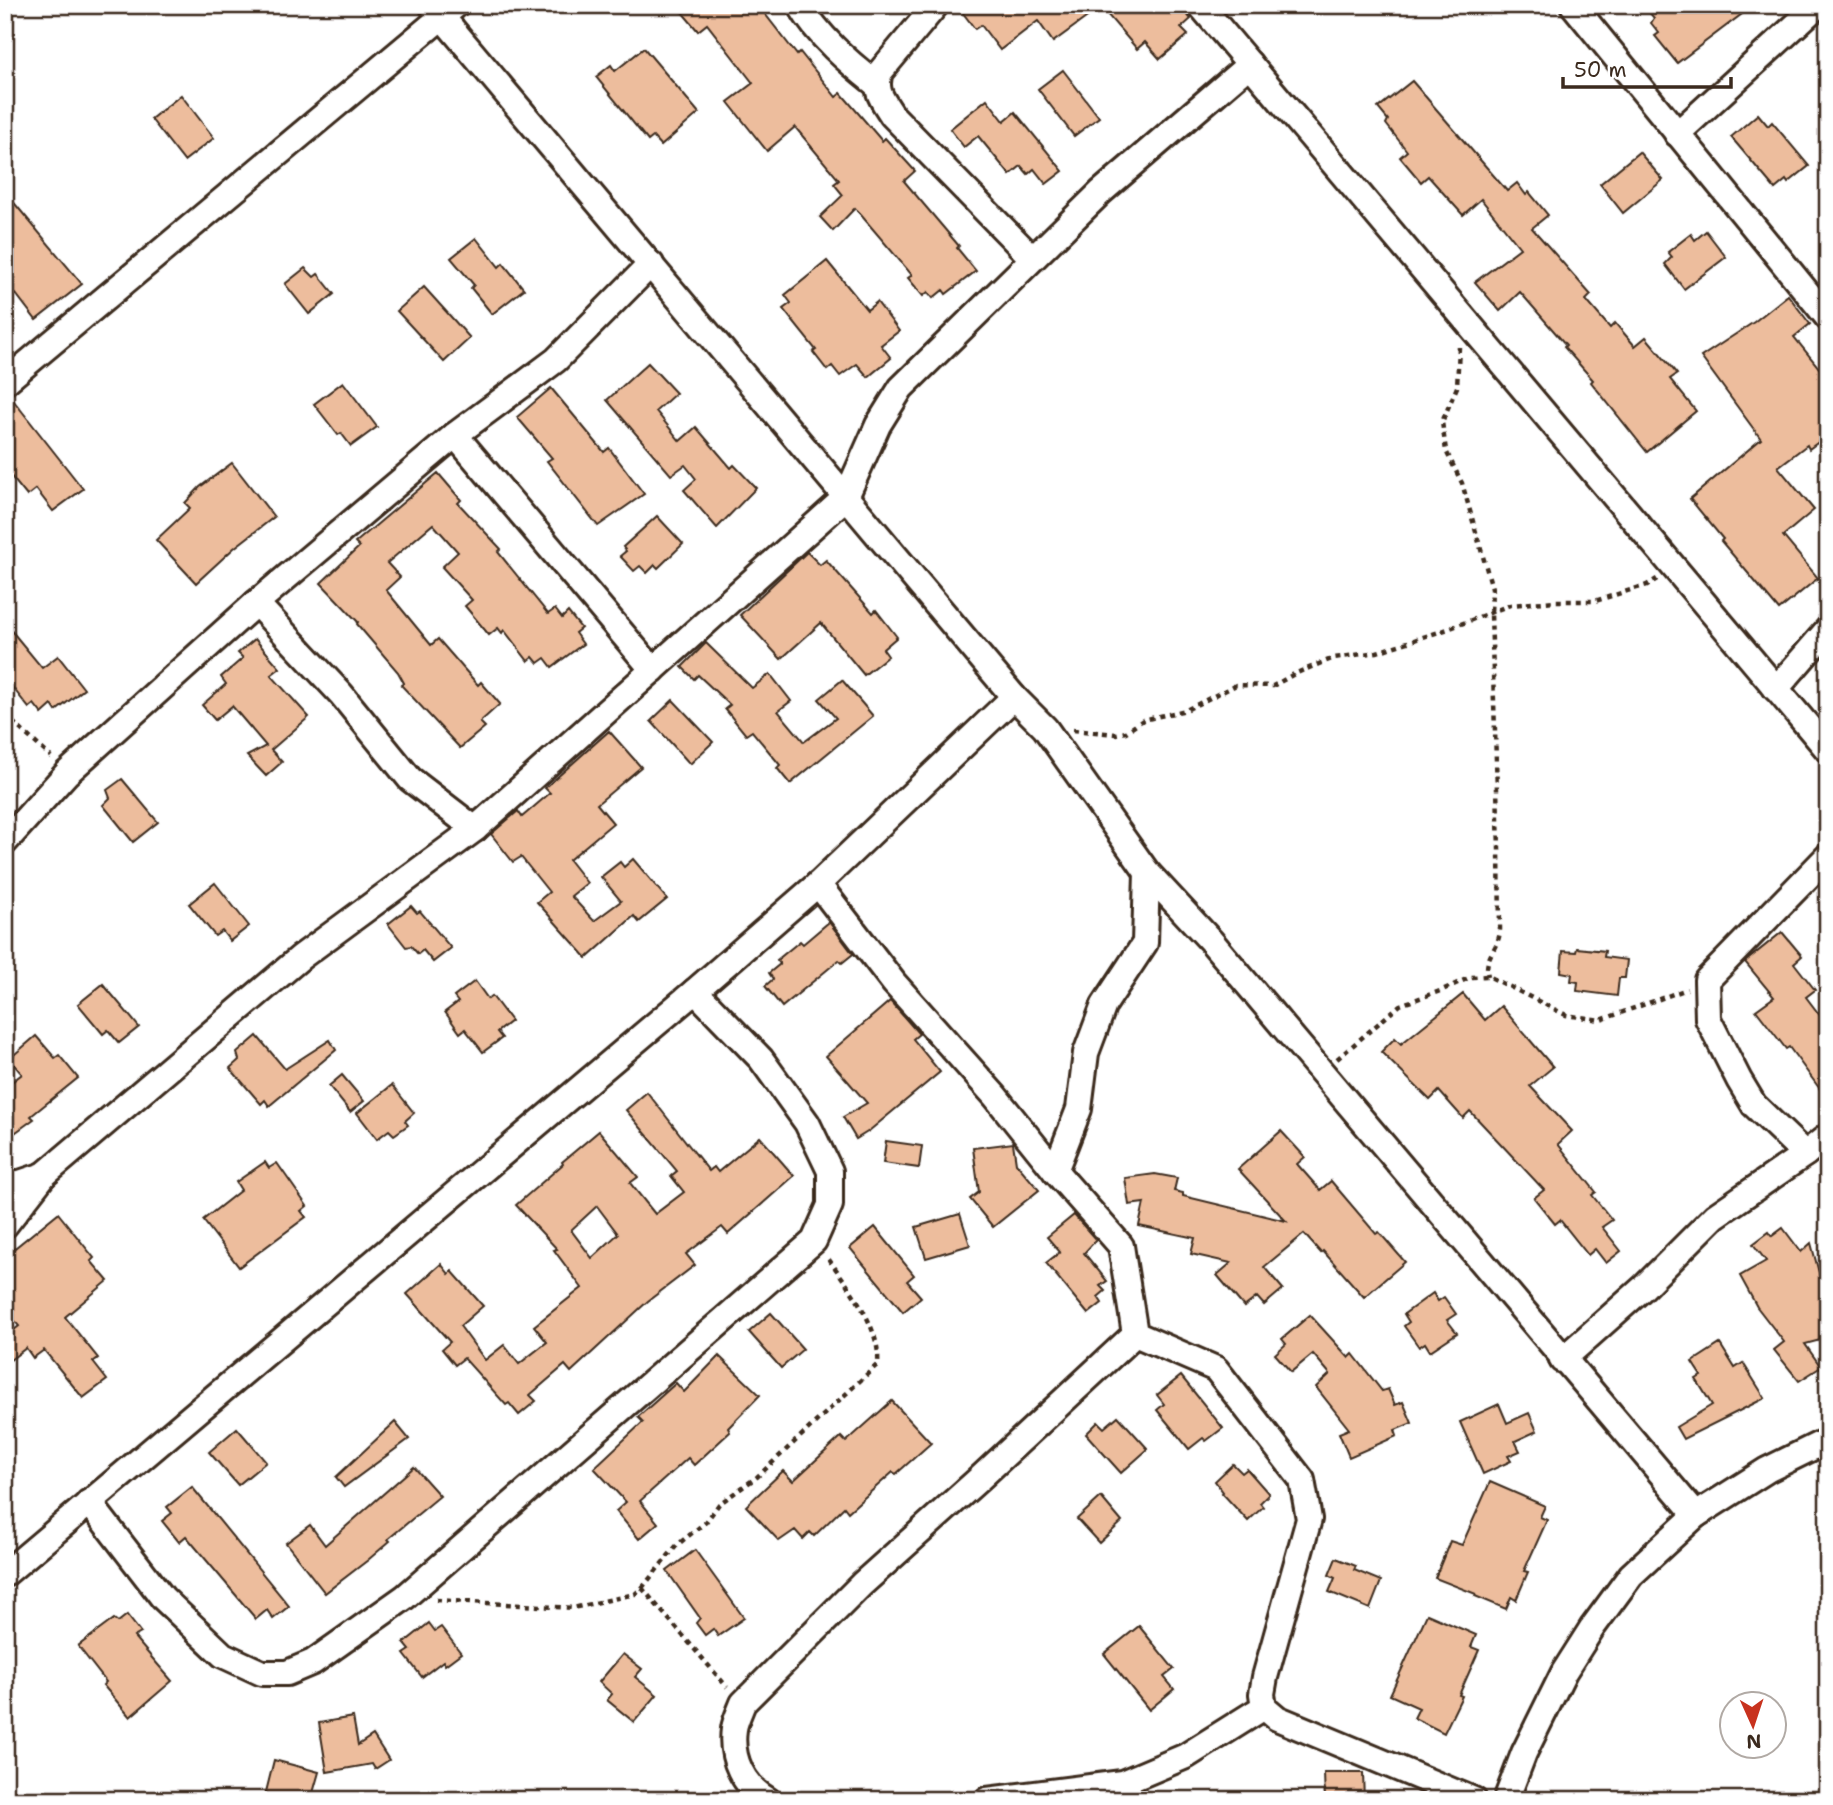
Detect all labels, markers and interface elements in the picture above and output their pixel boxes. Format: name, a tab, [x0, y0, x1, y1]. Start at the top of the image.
scale bar	[1563, 46, 1731, 90]
text: 50 m	[1574, 56, 1627, 84]
north arrow	[1717, 1689, 1787, 1759]
text: N	[1746, 1729, 1762, 1754]

